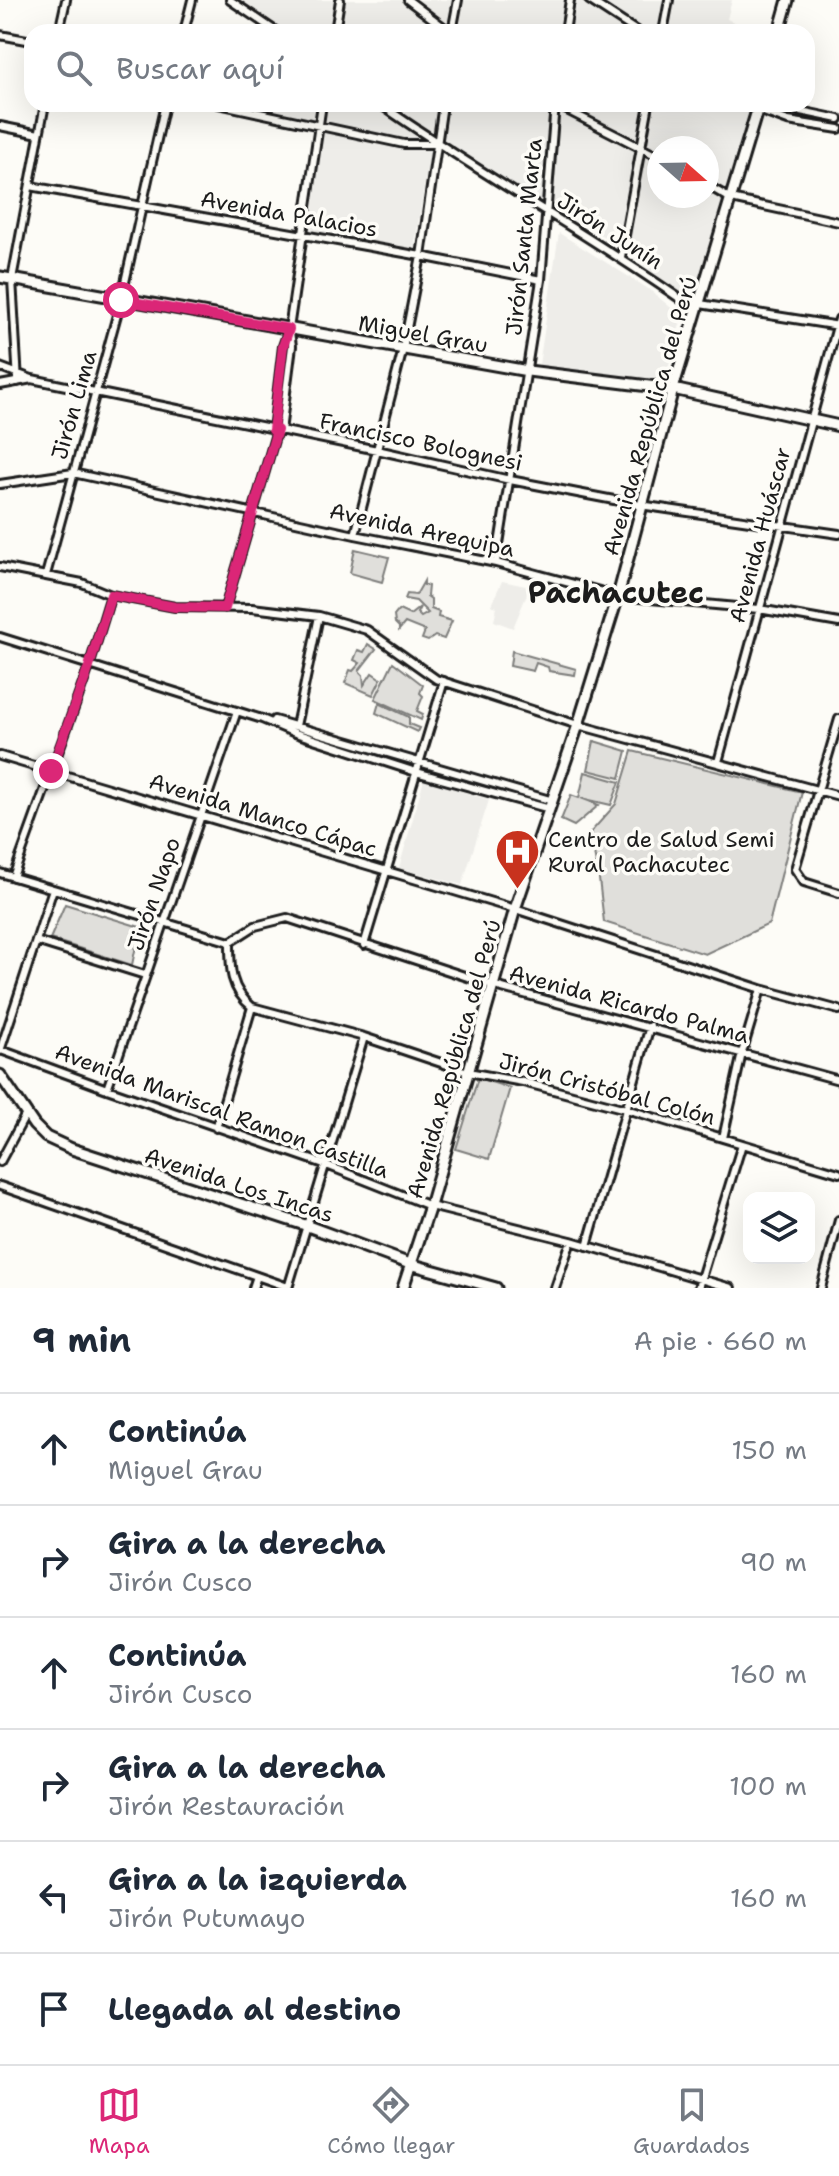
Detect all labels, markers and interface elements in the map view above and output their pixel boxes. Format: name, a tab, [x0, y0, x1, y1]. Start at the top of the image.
search box	[24, 24, 815, 112]
icon: search	[52, 46, 96, 90]
text: Buscar aquí	[116, 48, 284, 89]
north arrow	[647, 136, 719, 208]
street label: Jirón Santa Marta	[499, 137, 549, 337]
street label: Avenida Palacios	[198, 184, 380, 244]
street label: Jirón Junín	[552, 186, 668, 276]
street label: Avenida República del Perú	[596, 273, 704, 559]
route start	[103, 282, 139, 318]
street label: Miguel Grau	[356, 308, 490, 360]
street label: Jirón Lima	[45, 347, 104, 463]
street label: Francisco Bolognesi	[317, 406, 525, 478]
street label: Avenida Huáscar	[723, 444, 797, 626]
street label: Avenida Arequipa	[327, 496, 518, 564]
district label: Pachacutec	[528, 572, 704, 613]
route end	[33, 753, 69, 789]
street label: Avenida Manco Cápac	[145, 766, 381, 864]
place label: Centro de Salud Semi Rural Pachacutec	[548, 825, 775, 879]
hospital icon: Centro de Salud Semi Rural Pachacutec	[493, 828, 541, 891]
street label: Jirón Napo	[121, 833, 187, 955]
street label: Avenida República del Perú	[400, 916, 508, 1202]
street label: Avenida Ricardo Palma	[506, 958, 752, 1050]
street label: Avenida Mariscal Ramon Castilla	[51, 1037, 393, 1185]
street label: Jirón Cristóbal Colón	[496, 1046, 718, 1132]
street label: Avenida Los Incas	[141, 1141, 337, 1229]
map controls	[743, 1192, 815, 1264]
button: layers	[743, 1192, 815, 1264]
text: 9 min	[32, 1317, 131, 1363]
text: A pie · 660 m	[634, 1323, 807, 1358]
text: Continúa	[108, 1411, 247, 1452]
icon: ahead	[32, 1427, 76, 1471]
text: 150 m	[731, 1432, 807, 1467]
text: Miguel Grau	[108, 1452, 263, 1487]
text: Gira a la derecha	[108, 1523, 386, 1564]
icon: right	[32, 1539, 76, 1583]
text: 90 m	[740, 1544, 807, 1579]
text: Jirón Cusco	[108, 1564, 252, 1599]
text: Continúa	[108, 1635, 247, 1676]
icon: ahead	[32, 1651, 76, 1695]
text: 160 m	[730, 1656, 807, 1691]
text: Jirón Cusco	[108, 1676, 252, 1711]
text: Gira a la derecha	[108, 1747, 386, 1788]
icon: right	[32, 1763, 76, 1807]
text: 100 m	[729, 1768, 807, 1803]
text: Jirón Restauración	[108, 1788, 345, 1823]
text: Gira a la izquierda	[108, 1859, 407, 1900]
icon: left	[32, 1875, 76, 1919]
text: 160 m	[730, 1880, 807, 1915]
text: Jirón Putumayo	[108, 1900, 306, 1935]
icon: arrive	[32, 1987, 76, 2031]
text: Llegada al destino	[108, 1989, 401, 2030]
tab: Mapa	[89, 2083, 150, 2160]
tab: Cómo llegar	[327, 2083, 455, 2160]
tab: Guardados	[633, 2083, 750, 2160]

